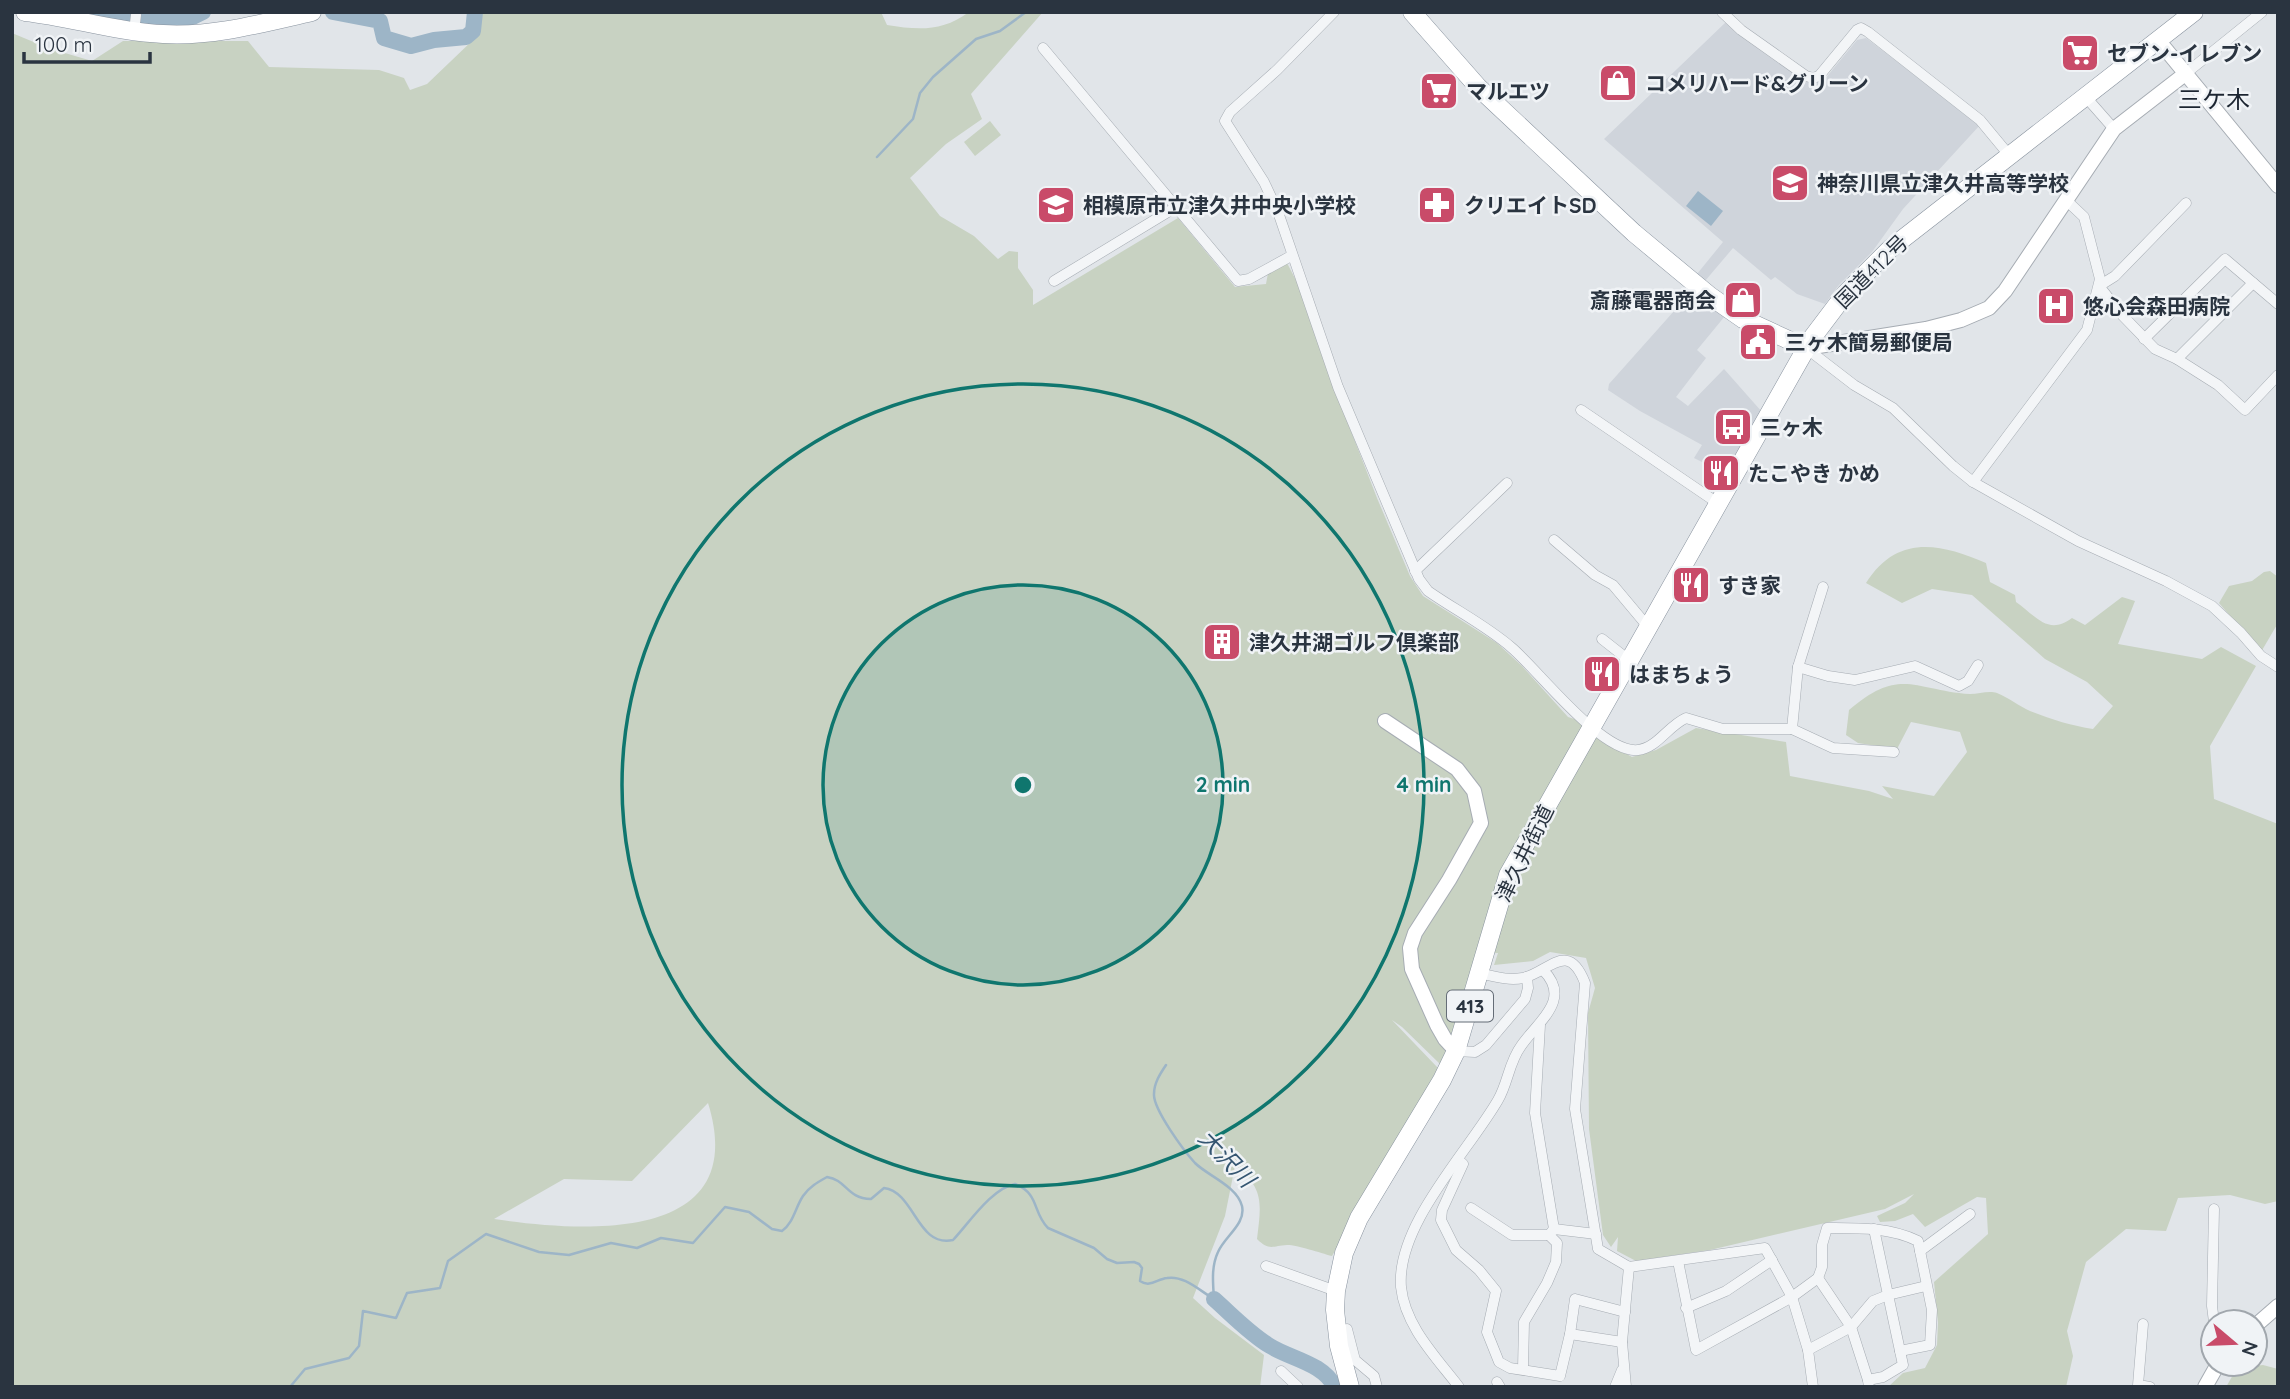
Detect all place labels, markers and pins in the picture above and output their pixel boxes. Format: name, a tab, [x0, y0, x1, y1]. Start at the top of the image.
supermarket icon: セブン-イレブン	[2059, 32, 2101, 74]
place label: セブン-イレブン	[2107, 40, 2262, 66]
shop icon: コメリハード&グリーン	[1597, 62, 1639, 104]
supermarket icon: マルエツ	[1418, 70, 1460, 112]
place label: コメリハード&グリーン	[1645, 70, 1869, 96]
place label: マルエツ	[1466, 78, 1550, 104]
school or university icon: 神奈川県立津久井高等学校	[1769, 162, 1811, 204]
place label: 神奈川県立津久井高等学校	[1817, 170, 2069, 196]
school or university icon: 相模原市立津久井中央小学校	[1035, 184, 1077, 226]
pharmacy icon: クリエイトSD	[1416, 184, 1458, 226]
place label: 相模原市立津久井中央小学校	[1083, 192, 1356, 218]
place label: クリエイトSD	[1464, 192, 1597, 218]
shop icon: 斎藤電器商会	[1722, 279, 1764, 321]
hospital icon: 悠心会森田病院	[2035, 285, 2077, 327]
place label: 斎藤電器商会	[1590, 287, 1716, 313]
place label: 悠心会森田病院	[2083, 293, 2230, 319]
public building icon: 三ヶ木簡易郵便局	[1737, 321, 1779, 363]
place label: 三ヶ木簡易郵便局	[1785, 329, 1953, 355]
bus stop icon: 三ヶ木	[1712, 406, 1754, 448]
place label: 三ヶ木	[1760, 414, 1823, 440]
restaurant icon: たこやき かめ	[1700, 452, 1742, 494]
place label: たこやき かめ	[1748, 460, 1880, 486]
restaurant icon: すき家	[1670, 564, 1712, 606]
place label: すき家	[1718, 572, 1781, 598]
building icon: 津久井湖ゴルフ倶楽部	[1201, 621, 1243, 663]
place label: 津久井湖ゴルフ倶楽部	[1249, 629, 1459, 655]
restaurant icon: はまちょう	[1581, 653, 1623, 695]
place label: はまちょう	[1629, 661, 1734, 687]
centre of rings	[1011, 773, 1035, 797]

